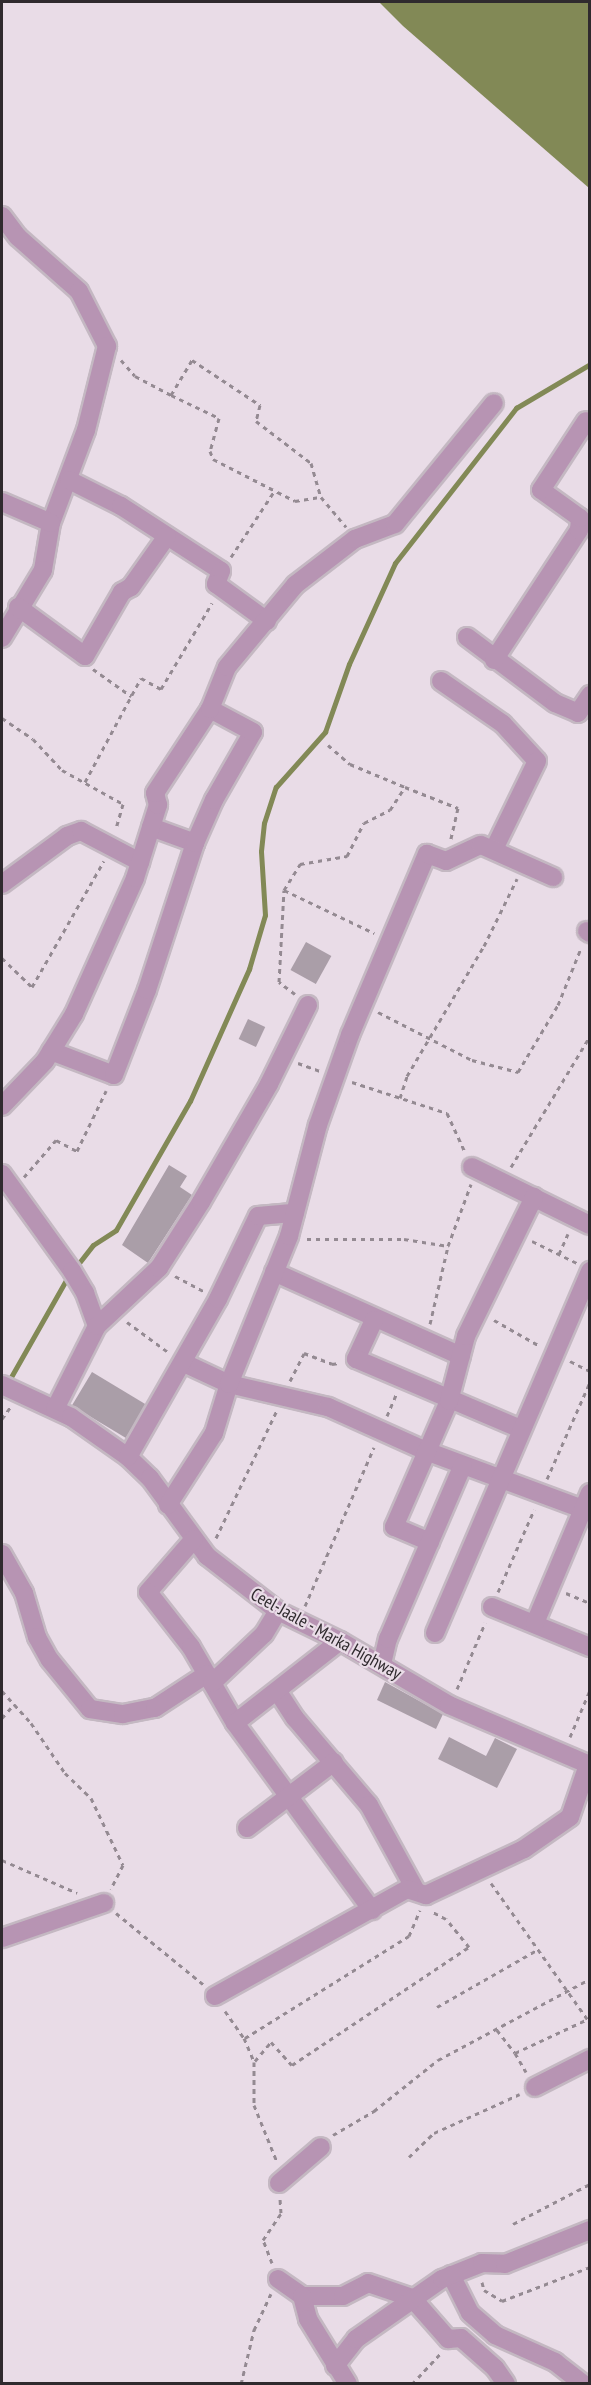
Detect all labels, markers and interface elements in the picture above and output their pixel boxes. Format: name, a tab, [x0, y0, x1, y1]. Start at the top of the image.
street label: Ceel-Jaale - Marka Highway	[246, 1583, 406, 1685]

